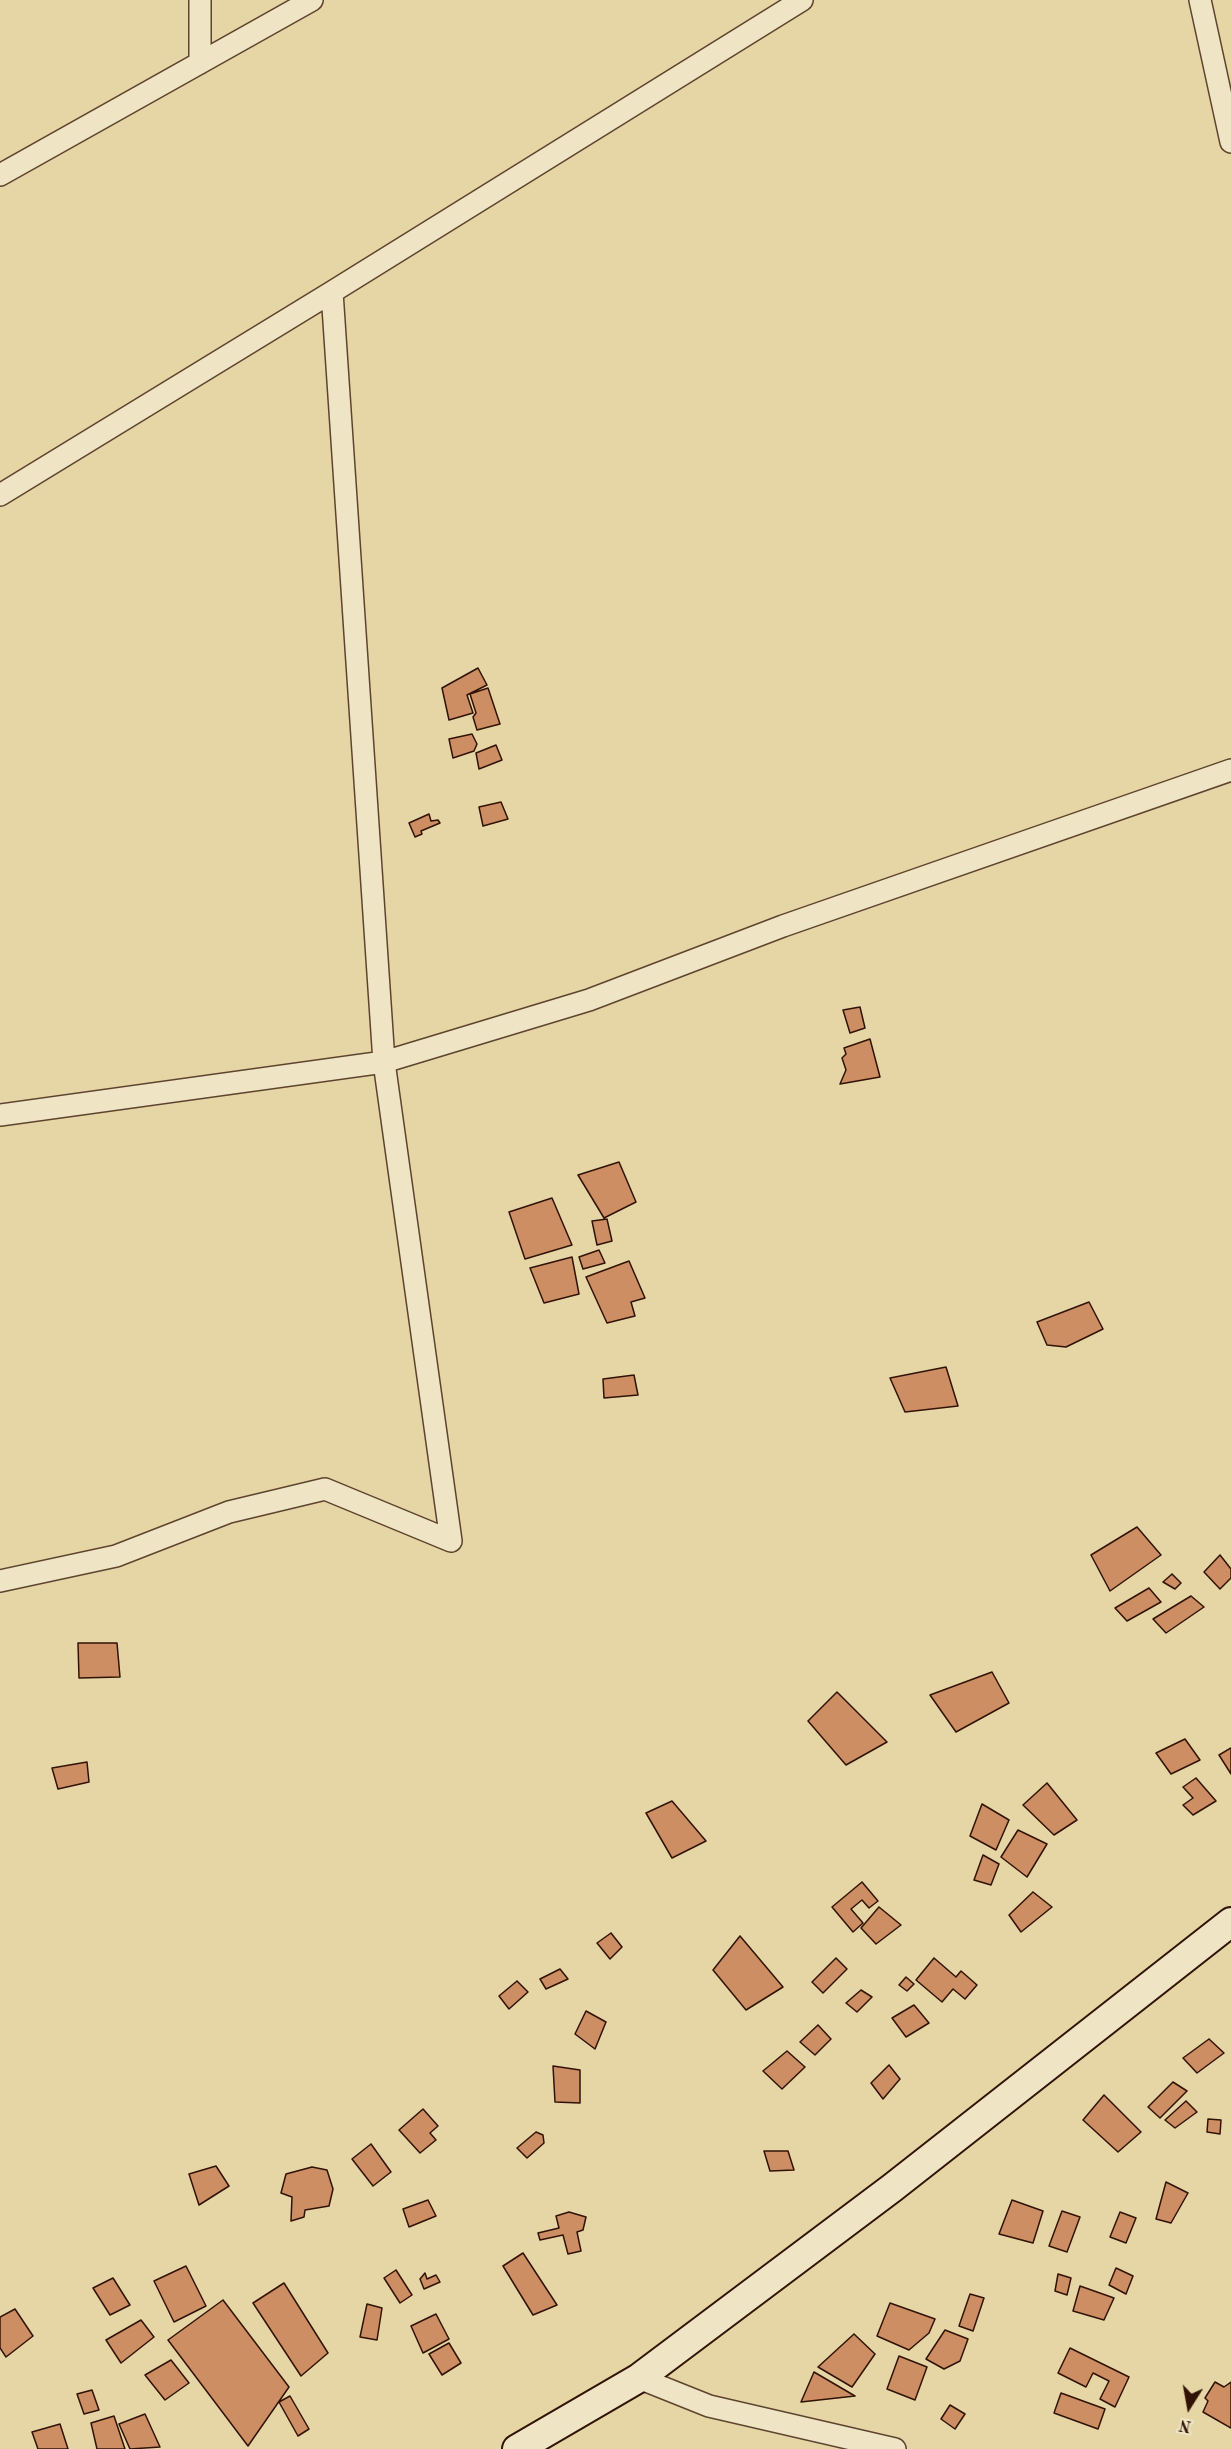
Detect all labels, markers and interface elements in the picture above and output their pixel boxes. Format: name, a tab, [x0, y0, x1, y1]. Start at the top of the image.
north arrow	[1159, 2377, 1219, 2437]
text: N	[1178, 2416, 1193, 2434]

